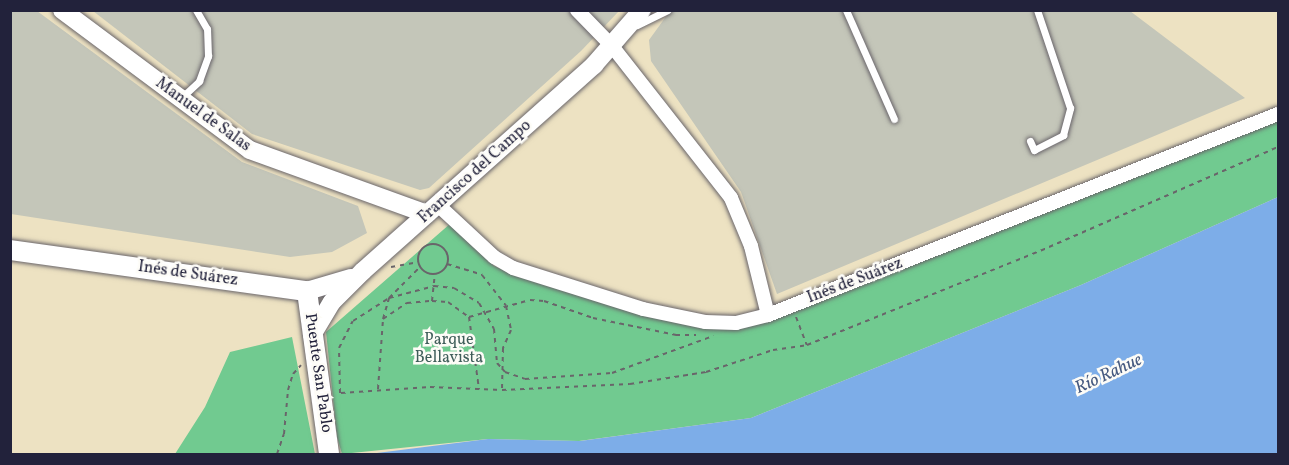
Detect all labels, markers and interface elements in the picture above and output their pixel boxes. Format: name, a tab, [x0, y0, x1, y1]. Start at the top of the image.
street label: Manuel de Salas	[152, 74, 254, 156]
street label: Francisco del Campo	[415, 116, 535, 228]
street label: Inés de Suárez	[805, 254, 905, 308]
street label: Inés de Suárez	[137, 257, 239, 291]
street label: Puente San Pablo	[300, 312, 336, 434]
park label: Parque Bellavista	[415, 330, 483, 368]
water label: Río Rahue	[1072, 350, 1146, 400]

